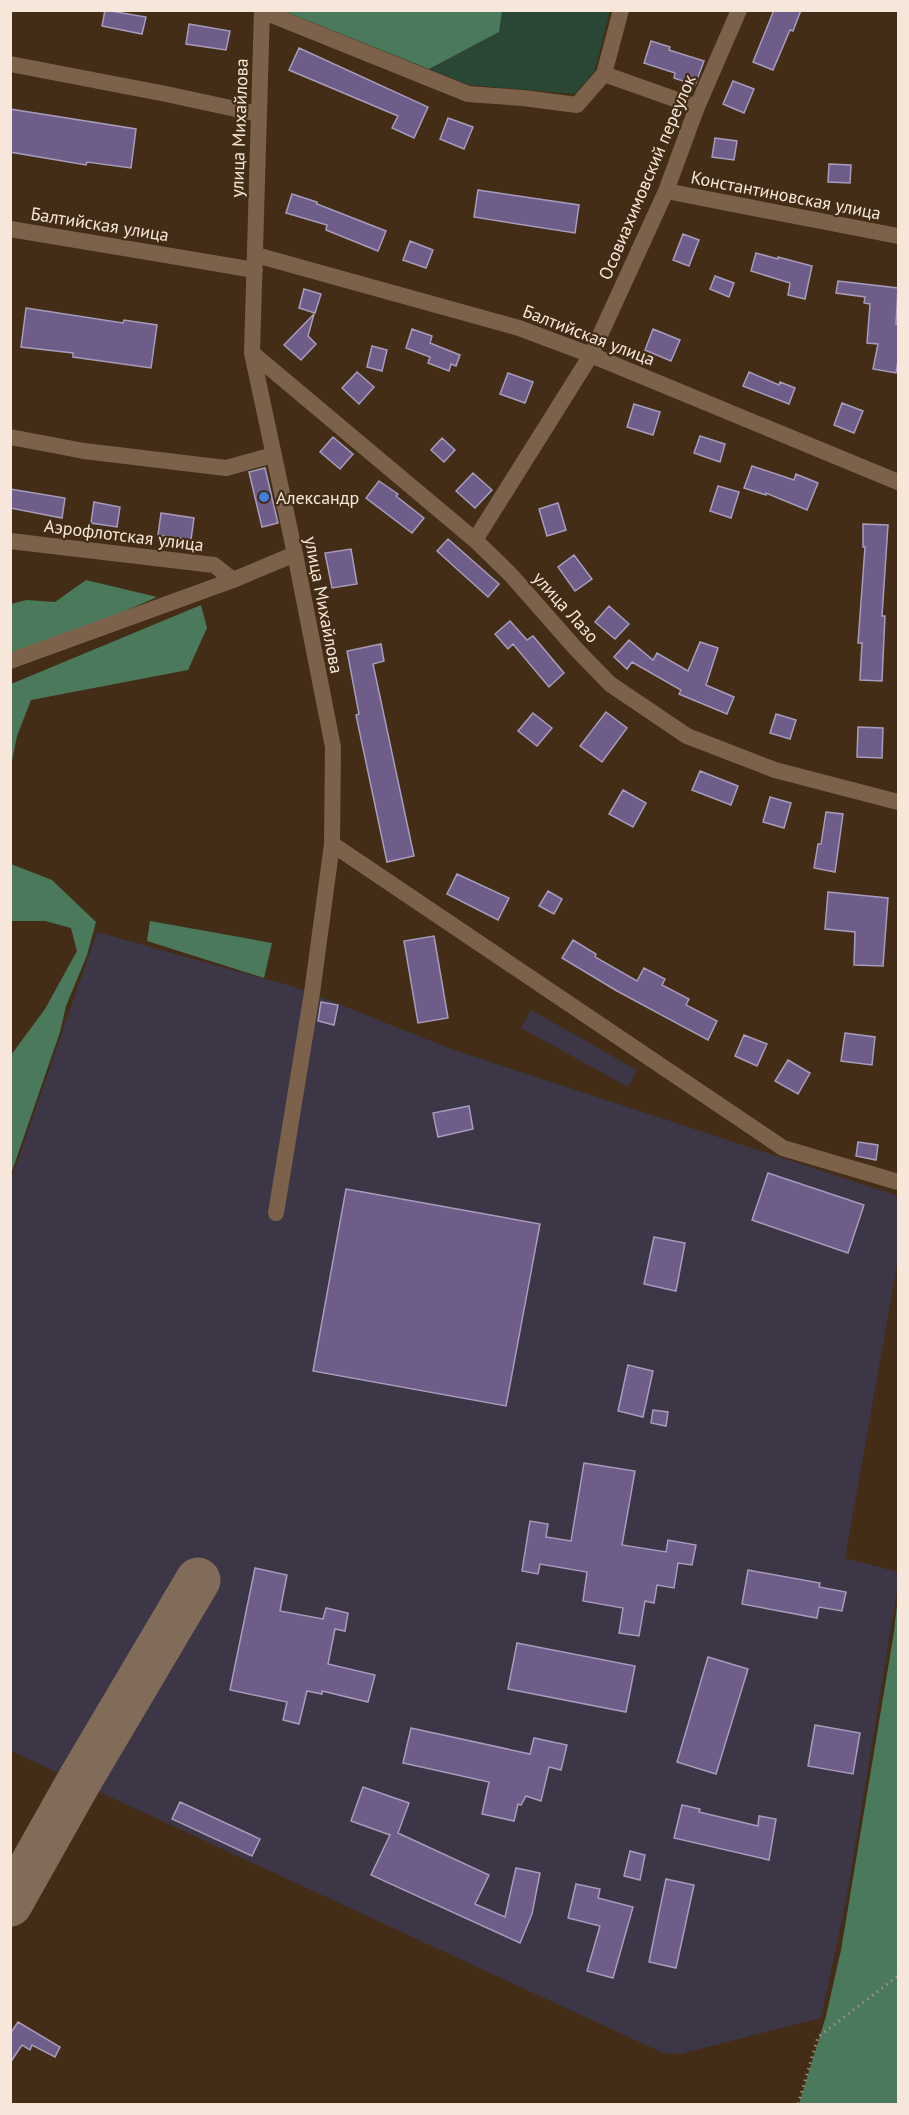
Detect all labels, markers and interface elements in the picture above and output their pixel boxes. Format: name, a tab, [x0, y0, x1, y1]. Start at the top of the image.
street label: улица Михайлова	[225, 58, 253, 198]
street label: Осовиахимовский переулок	[593, 71, 701, 283]
street label: Константиновская улица	[689, 165, 883, 225]
street label: Балтийская улица	[29, 202, 171, 246]
street label: Балтийская улица	[520, 299, 658, 371]
place label: Александр	[276, 486, 359, 509]
marker: Александр	[257, 490, 271, 504]
street label: Аэрофлотская улица	[43, 514, 205, 556]
street label: улица Михайлова	[299, 534, 349, 676]
street label: улица Лазо	[528, 567, 604, 647]

